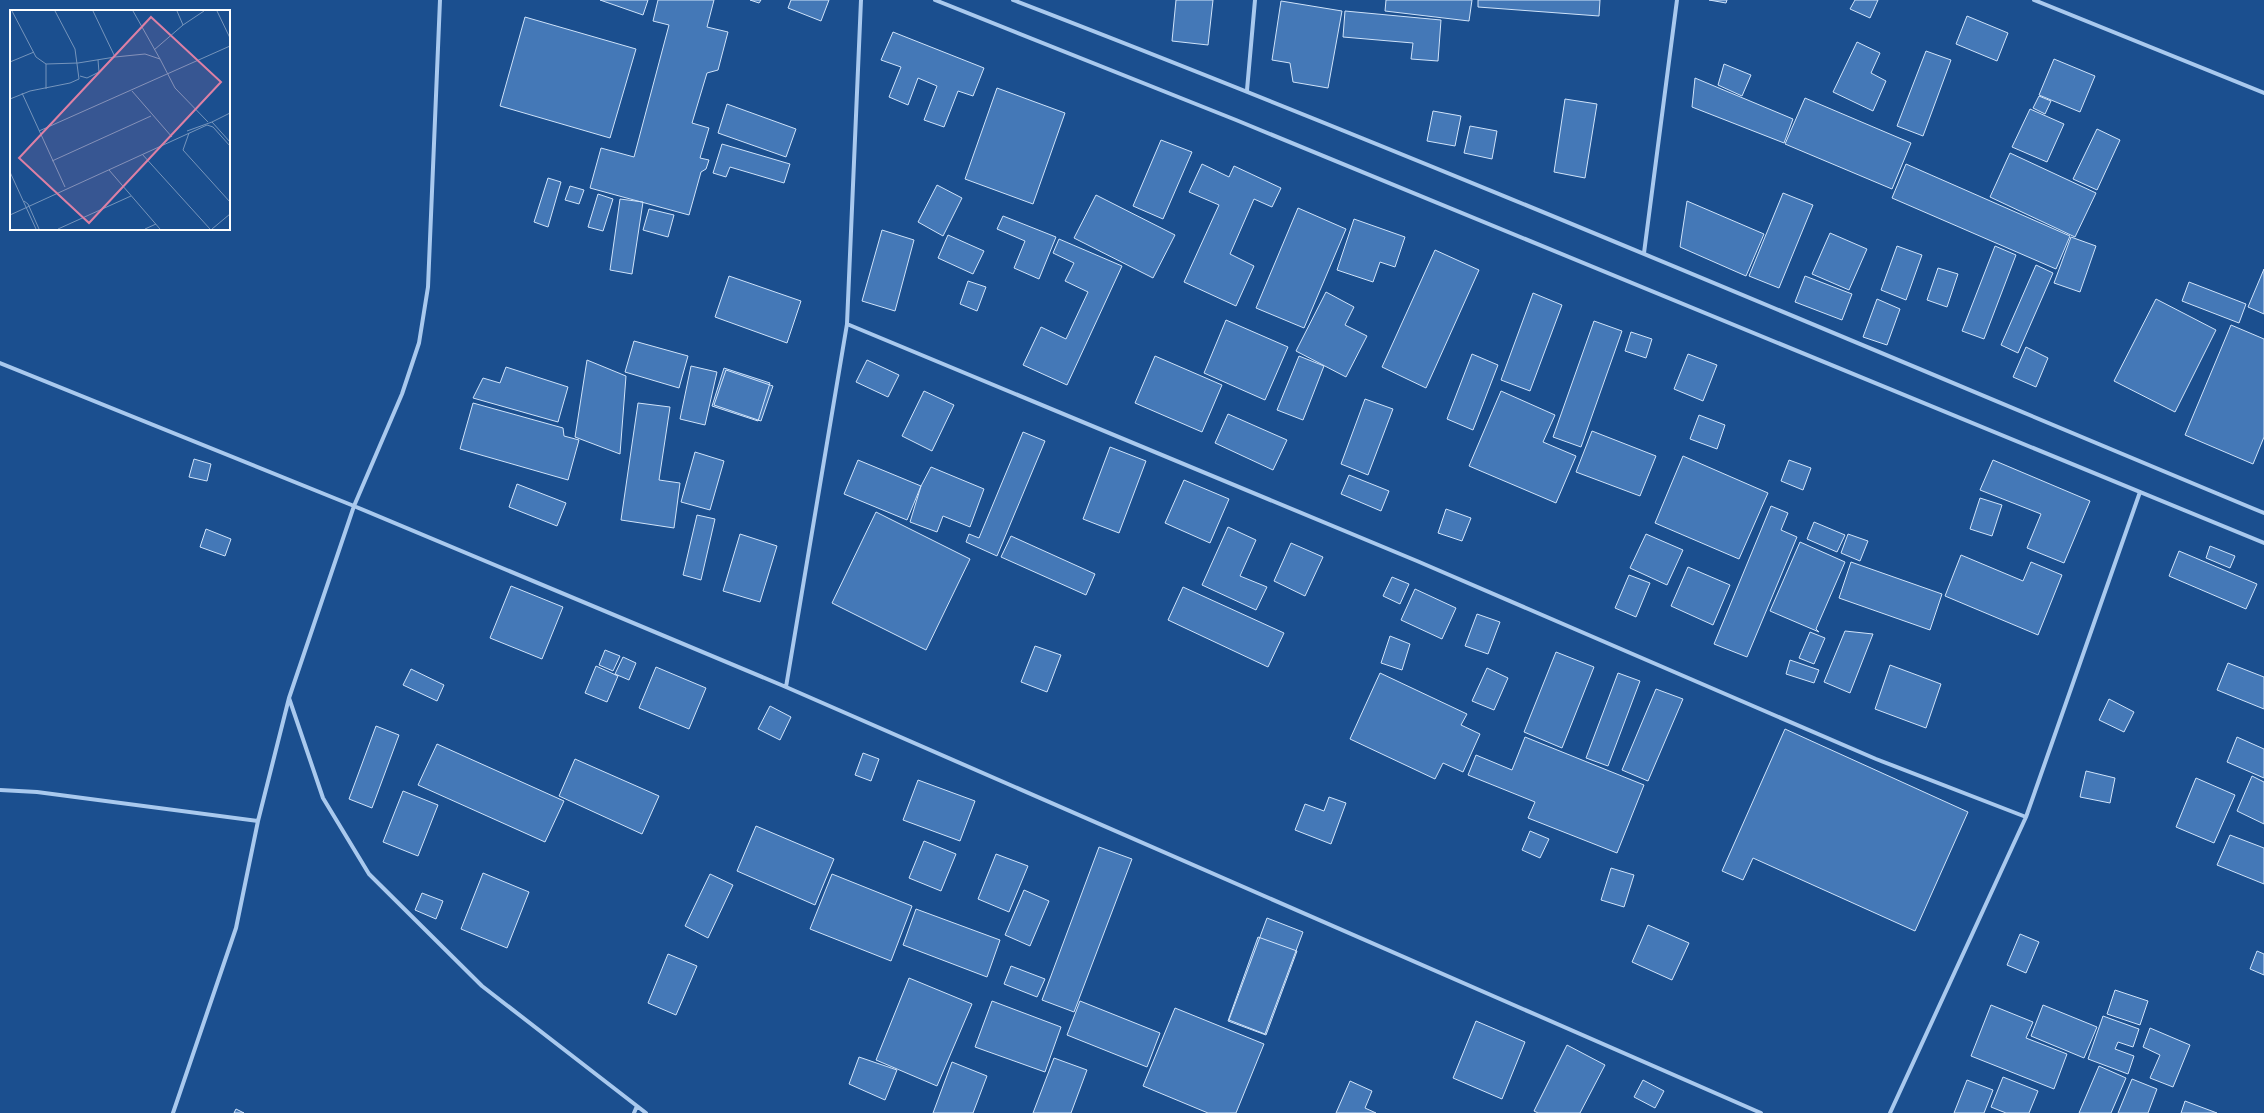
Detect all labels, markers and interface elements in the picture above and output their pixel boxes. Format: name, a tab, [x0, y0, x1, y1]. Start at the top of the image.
inset map	[10, 10, 230, 230]

